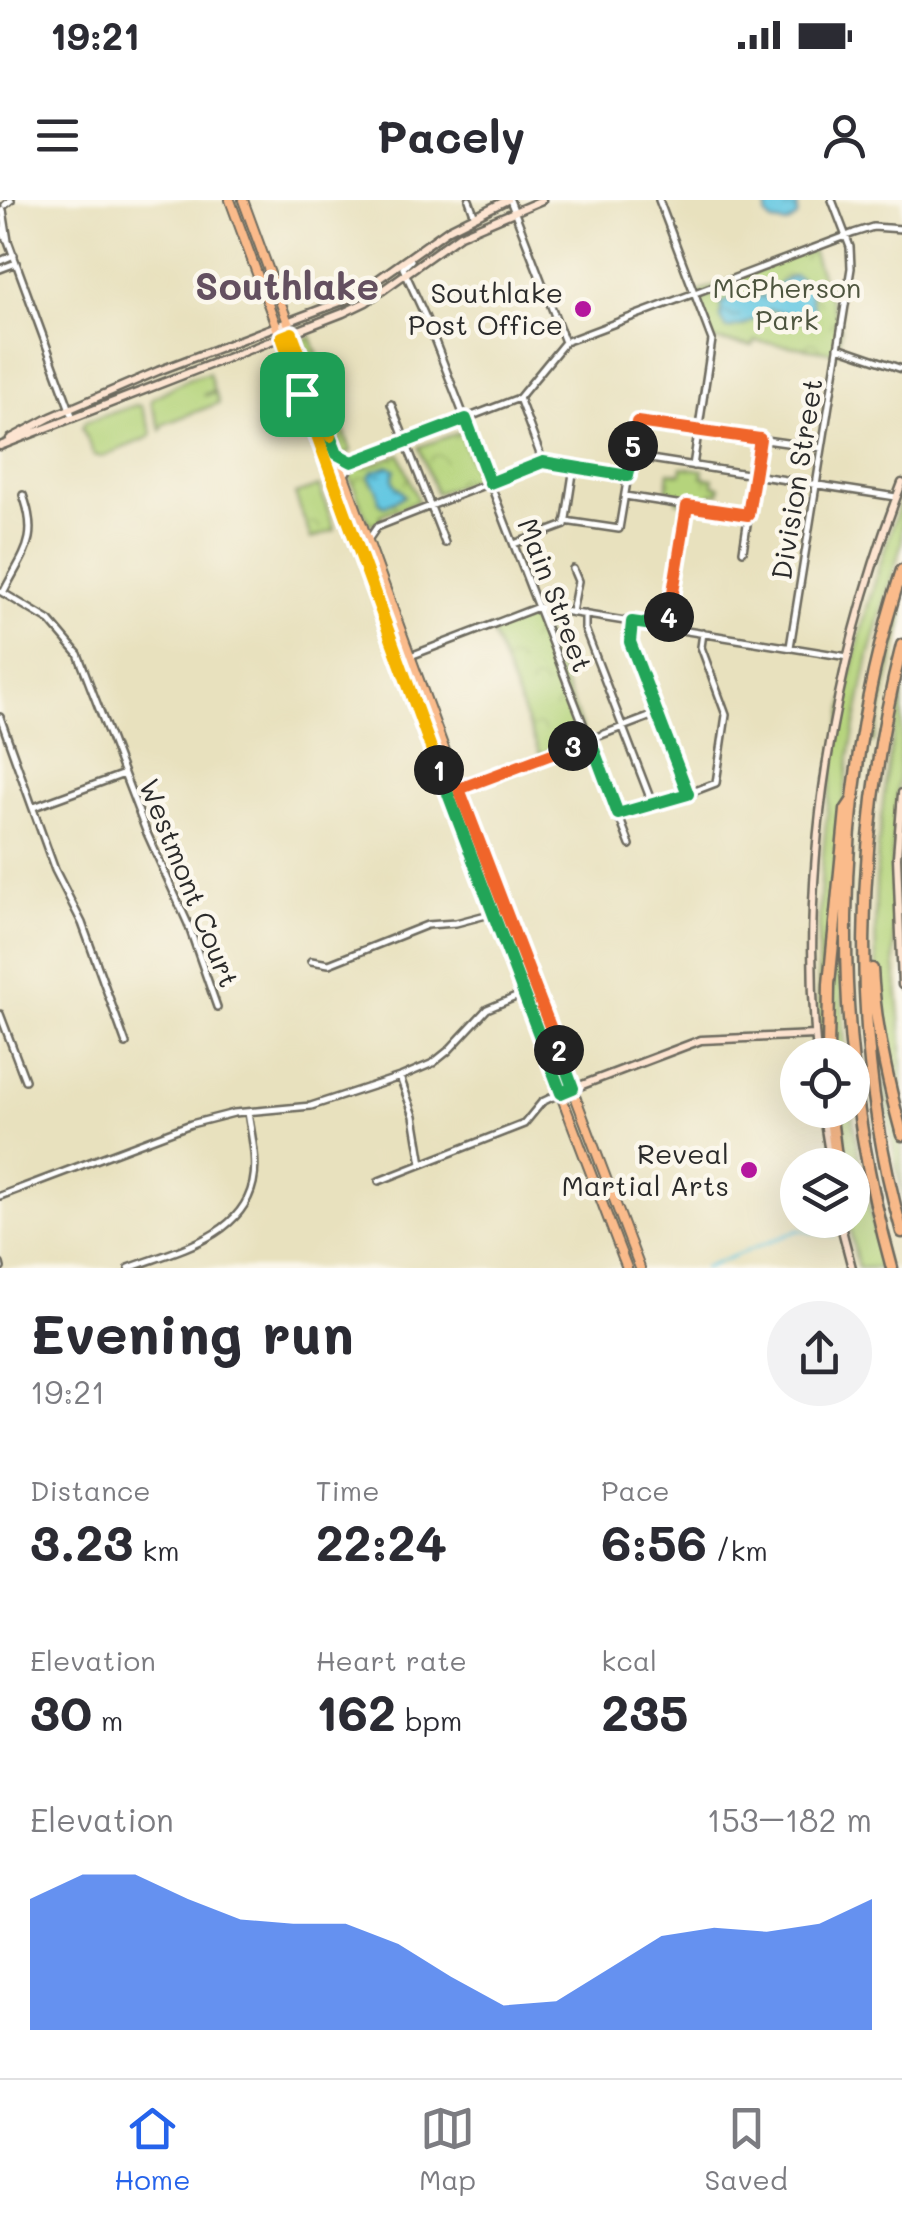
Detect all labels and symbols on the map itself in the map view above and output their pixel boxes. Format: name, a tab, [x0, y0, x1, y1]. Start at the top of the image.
district label: Southlake	[195, 260, 379, 310]
park label: McPherson Park	[713, 269, 861, 337]
place label: Southlake Post Office	[408, 274, 563, 342]
marker: Southlake Post Office	[572, 298, 594, 320]
pin	[260, 352, 345, 437]
street label: Division Street	[762, 375, 830, 582]
pin: 5	[608, 421, 658, 471]
street label: Main Street	[510, 513, 602, 677]
pin: 4	[644, 592, 694, 642]
pin: 3	[548, 721, 598, 771]
pin: 1	[414, 745, 464, 795]
street label: Westmont Court	[132, 773, 248, 992]
pin: 2	[534, 1025, 584, 1075]
place label: Reveal Martial Arts	[562, 1135, 729, 1203]
marker: Reveal Martial Arts	[738, 1159, 760, 1181]

